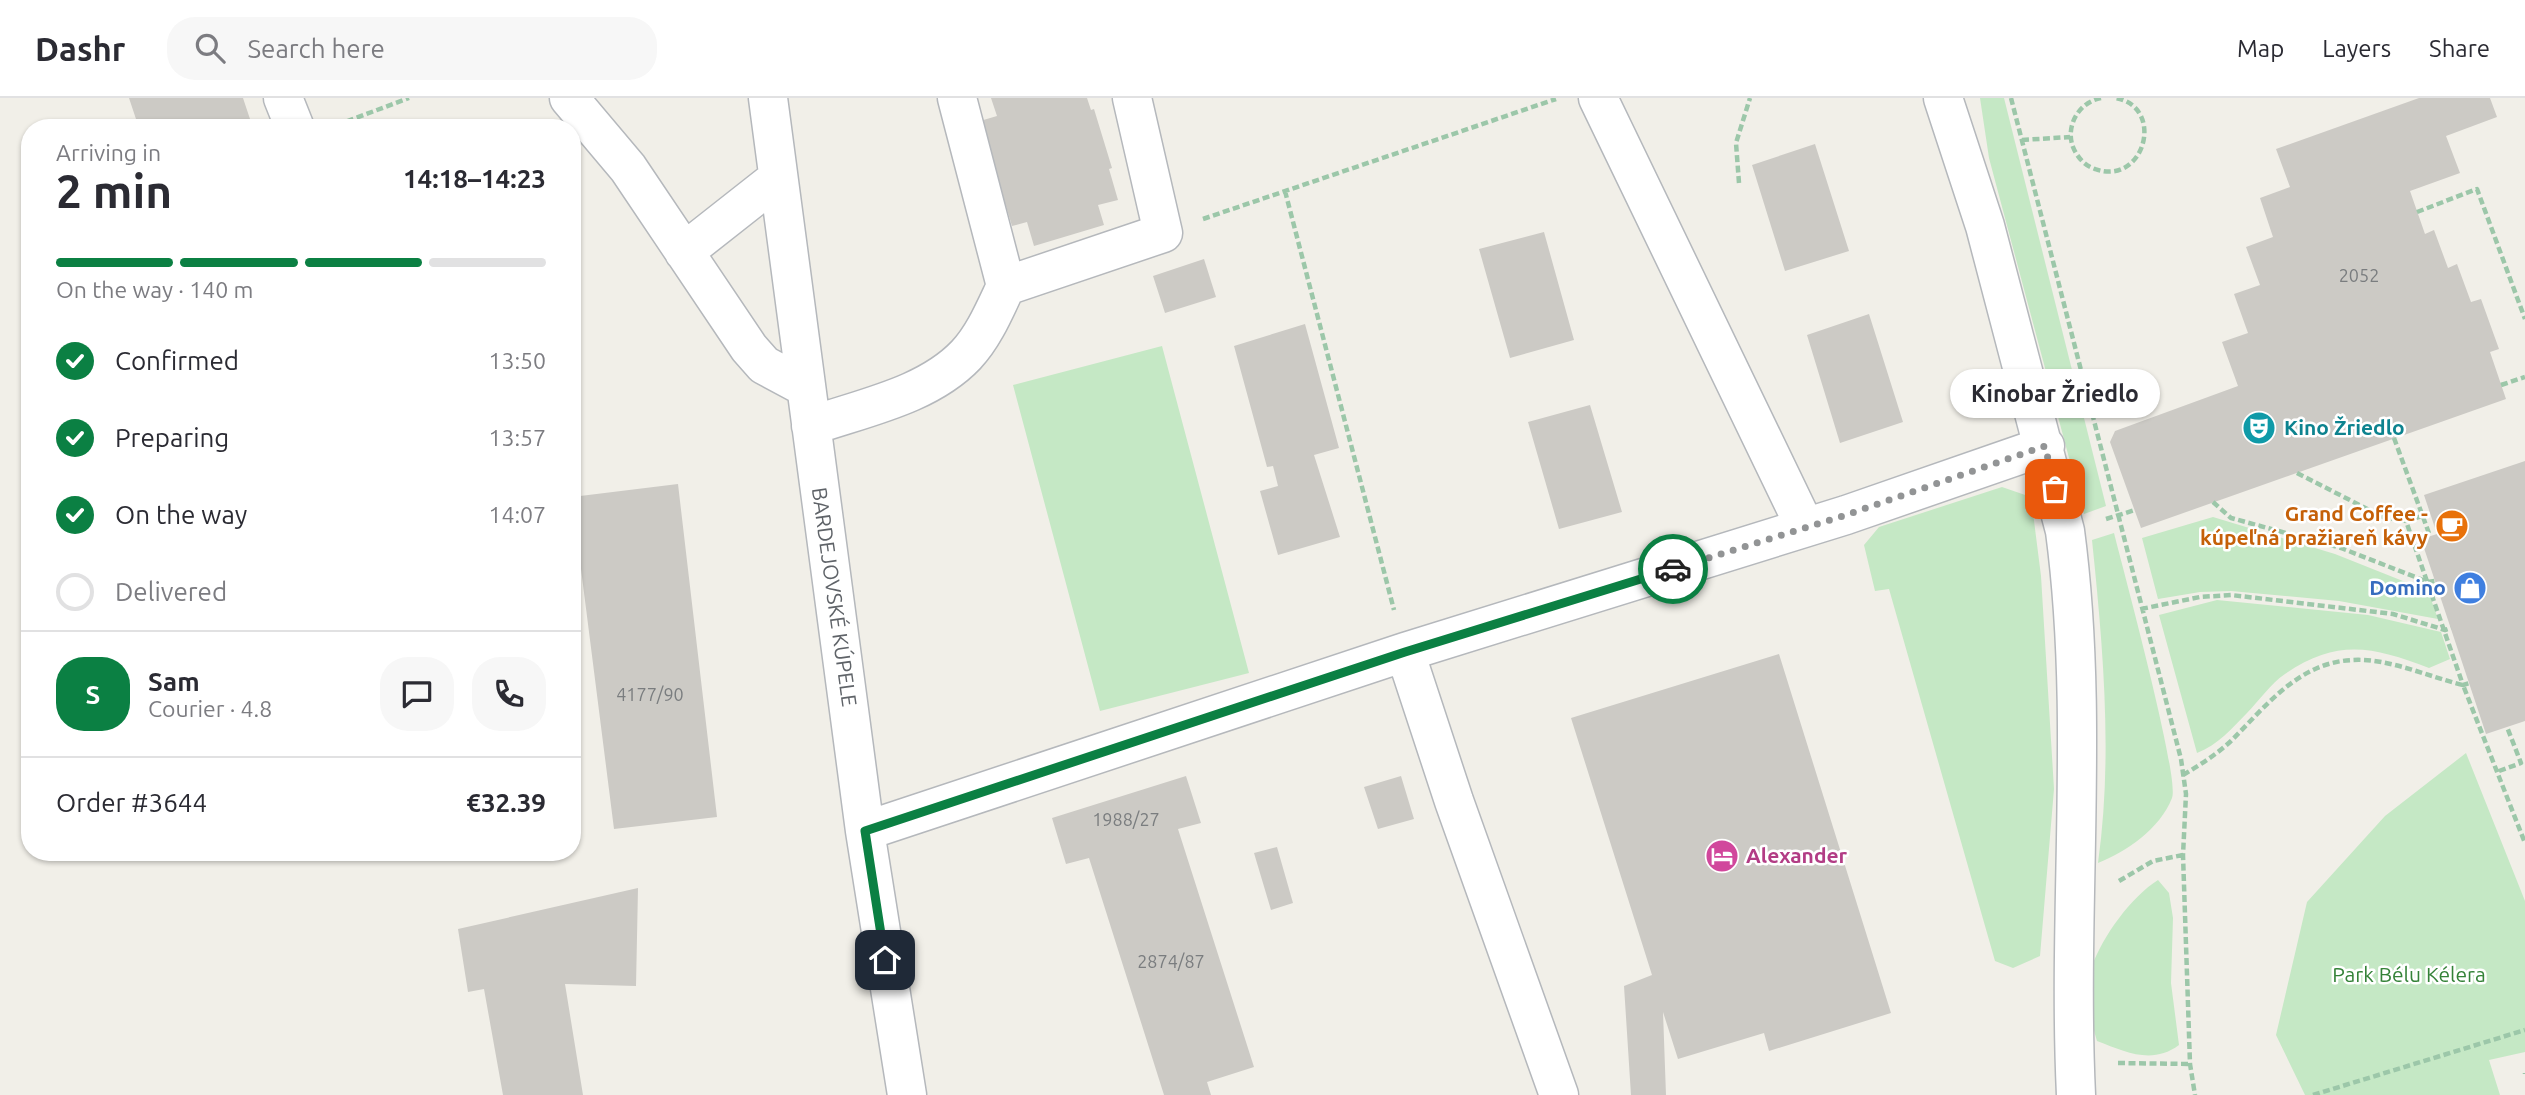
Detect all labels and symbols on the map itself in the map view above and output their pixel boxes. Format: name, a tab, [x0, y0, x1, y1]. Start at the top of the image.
house number: 2052	[2339, 265, 2379, 285]
callout: Kinobar Žriedlo	[1950, 370, 2160, 419]
theatre icon: Kino Žriedlo	[2240, 409, 2278, 447]
place label: Kino Žriedlo	[2284, 415, 2405, 439]
pin	[2025, 459, 2085, 519]
street label: BARDEJOVSKÉ KÚPELE	[808, 486, 862, 708]
place label: Grand Coffee - kúpeľná pražiareň kávy	[2200, 501, 2428, 549]
cafe icon: Grand Coffee - kúpeľná pražiareň kávy	[2433, 507, 2471, 545]
courier	[1638, 534, 1708, 604]
shop icon: Domino	[2451, 569, 2489, 607]
place label: Domino	[2369, 575, 2446, 599]
house number: 4177/90	[616, 684, 684, 704]
house number: 1988/27	[1092, 809, 1160, 829]
hotel icon: Alexander	[1703, 837, 1741, 875]
place label: Alexander	[1746, 843, 1848, 867]
pin	[855, 930, 915, 990]
house number: 2874/87	[1137, 951, 1205, 971]
park label: Park Bélu Kélera	[2332, 962, 2486, 986]

